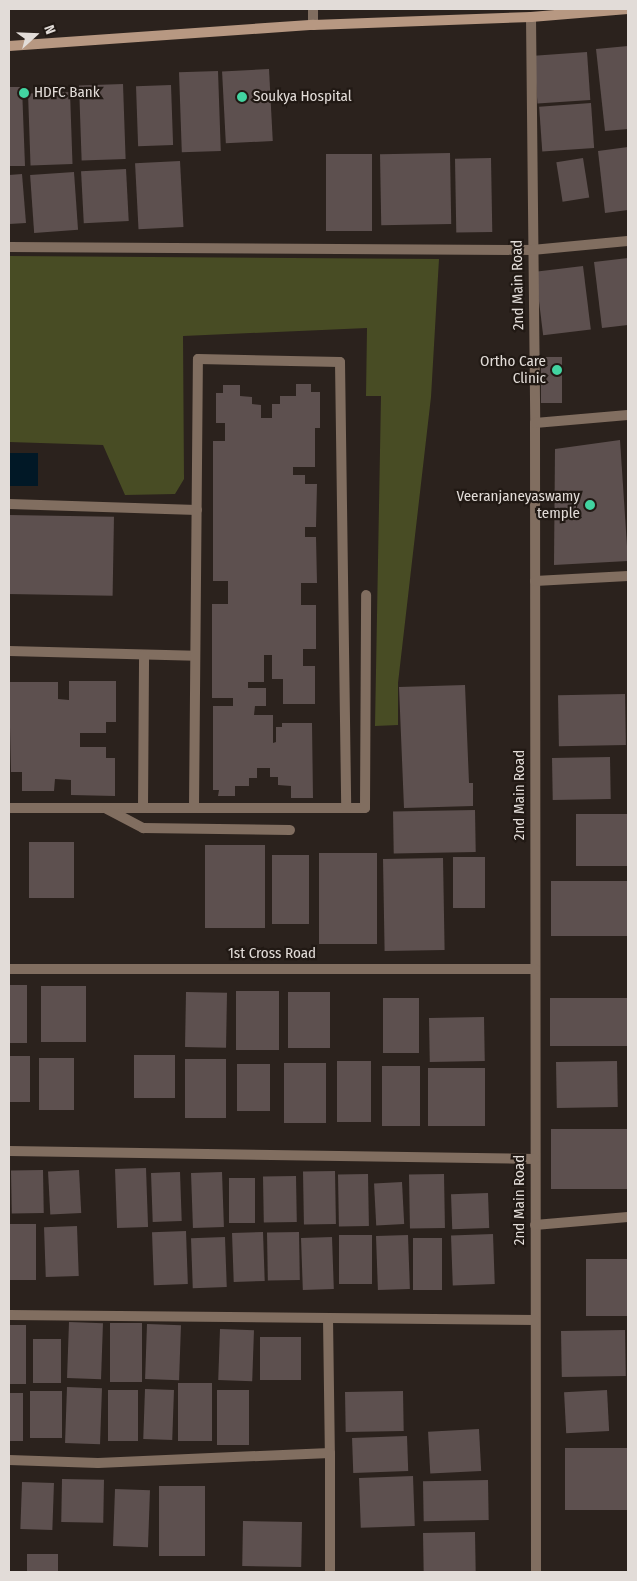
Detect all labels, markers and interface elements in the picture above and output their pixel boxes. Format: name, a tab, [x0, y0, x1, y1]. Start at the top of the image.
north arrow	[10, 10, 60, 60]
text: N	[40, 23, 59, 37]
place label: HDFC Bank	[34, 84, 100, 102]
marker: HDFC Bank	[18, 87, 30, 99]
place label: Soukya Hospital	[253, 88, 352, 106]
marker: Soukya Hospital	[235, 90, 249, 104]
street label: 2nd Main Road	[508, 240, 528, 330]
place label: Ortho Care Clinic	[480, 352, 546, 387]
marker: Ortho Care Clinic	[550, 363, 564, 377]
place label: Veeranjaneyaswamy temple	[456, 487, 580, 522]
marker: Veeranjaneyaswamy temple	[584, 499, 596, 511]
street label: 2nd Main Road	[511, 750, 529, 840]
street label: 1st Cross Road	[228, 945, 316, 963]
street label: 2nd Main Road	[511, 1155, 529, 1245]

